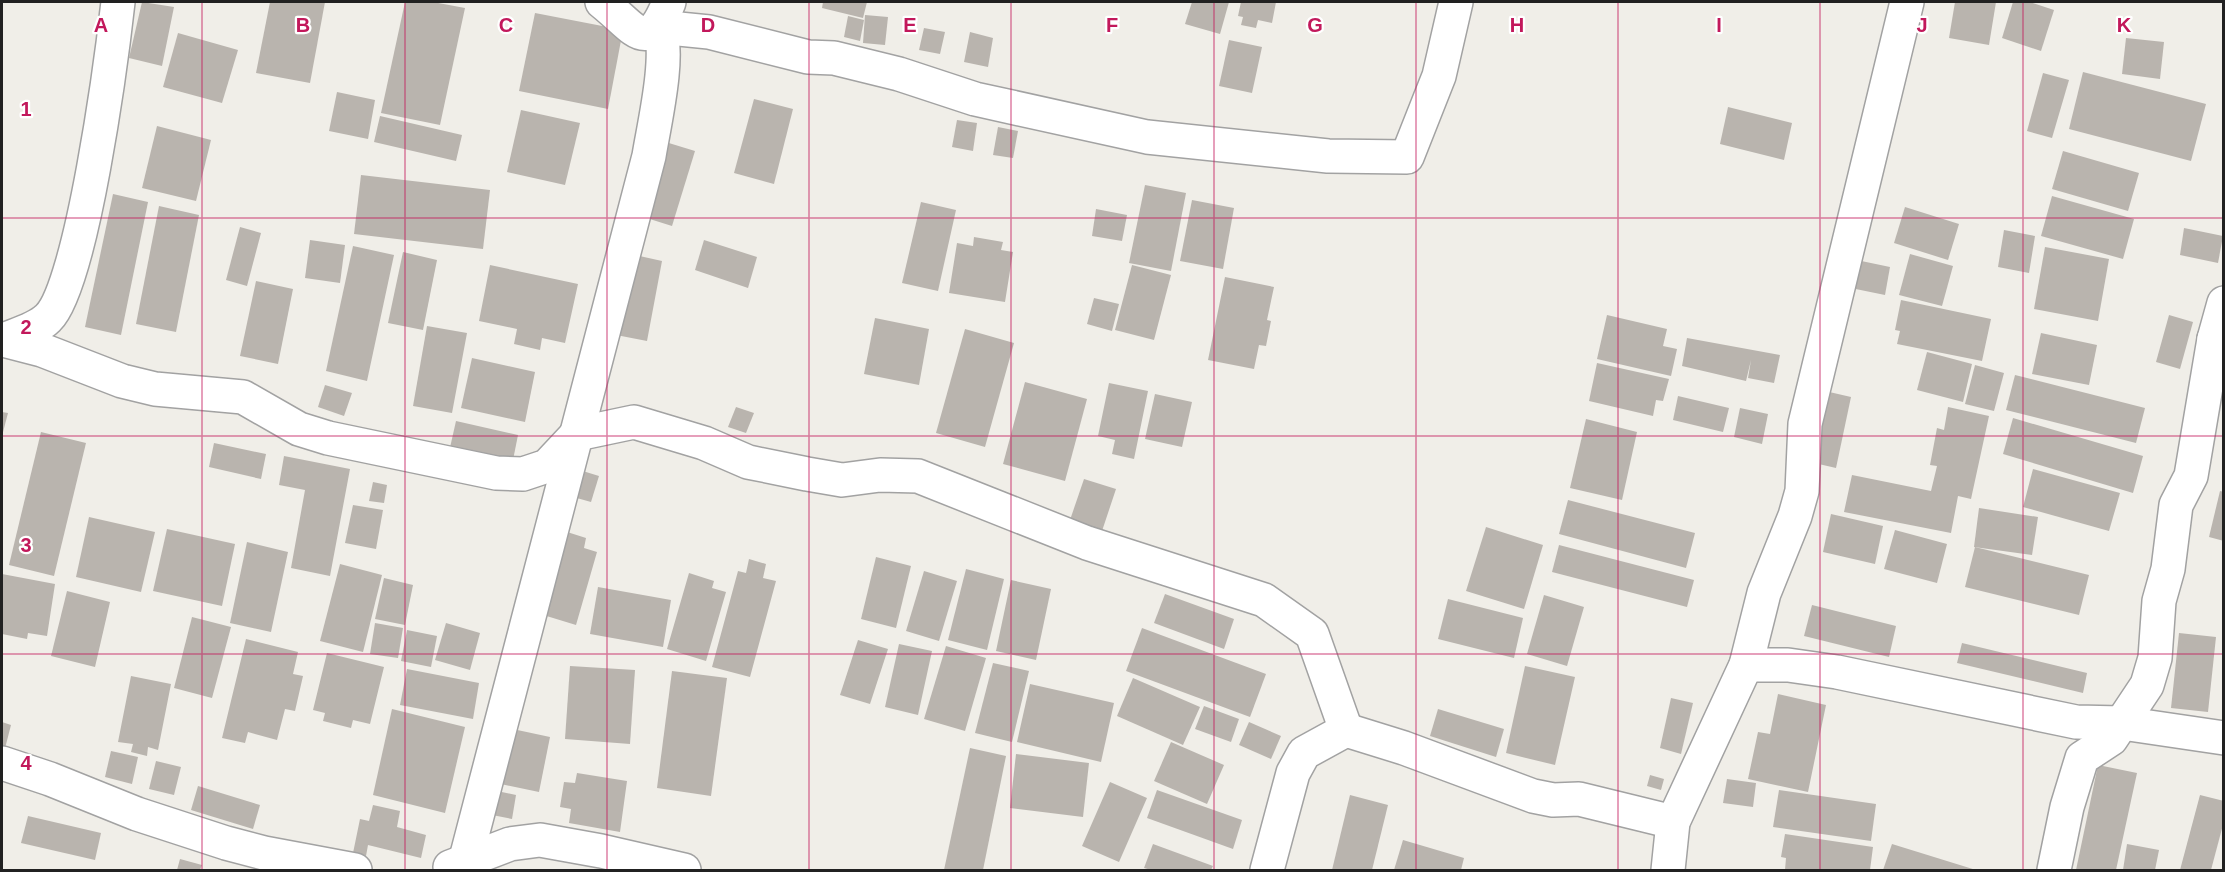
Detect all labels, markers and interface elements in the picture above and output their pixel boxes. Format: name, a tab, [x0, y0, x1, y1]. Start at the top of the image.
text: A	[94, 14, 108, 36]
text: B	[296, 14, 310, 36]
text: C	[499, 14, 513, 36]
text: D	[701, 14, 715, 36]
text: E	[903, 14, 917, 36]
text: F	[1106, 14, 1118, 36]
text: G	[1307, 14, 1323, 36]
text: H	[1510, 14, 1524, 36]
text: I	[1716, 14, 1722, 36]
text: J	[1916, 14, 1928, 36]
text: K	[2117, 14, 2132, 36]
text: 1	[20, 98, 32, 120]
text: 2	[20, 316, 32, 338]
text: 3	[20, 534, 32, 556]
text: 4	[20, 752, 32, 774]

